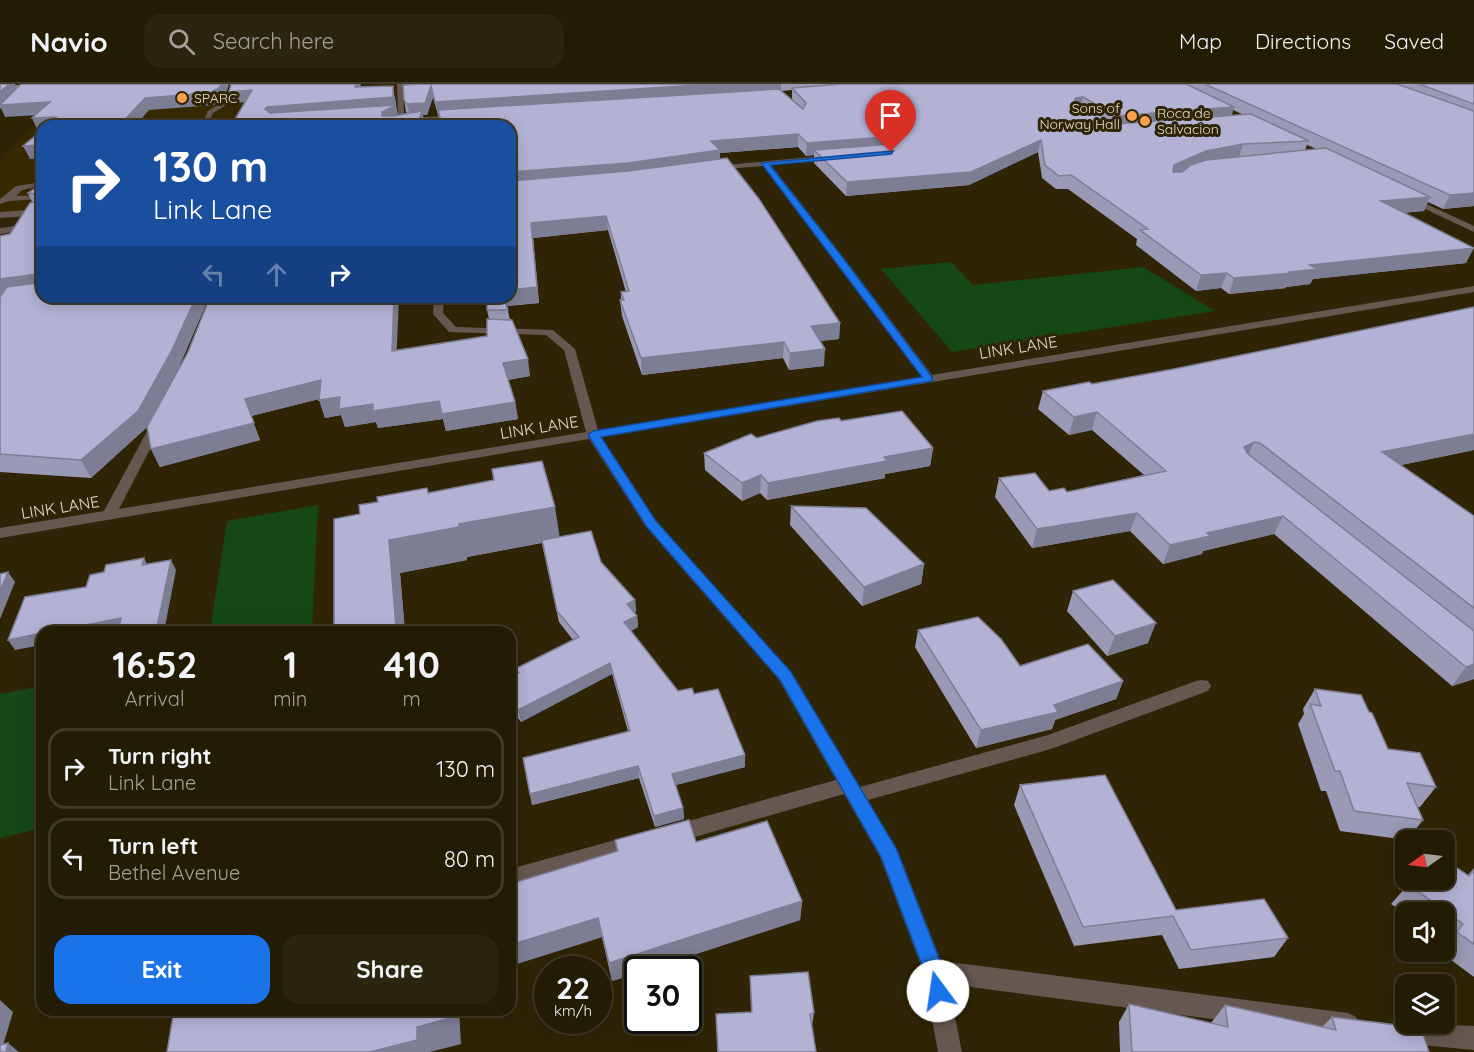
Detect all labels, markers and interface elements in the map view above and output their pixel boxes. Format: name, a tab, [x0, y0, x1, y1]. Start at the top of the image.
search box	[144, 14, 564, 68]
text: Navio	[30, 24, 108, 59]
icon: search	[165, 25, 198, 58]
text: Search here	[213, 27, 334, 55]
text: Map	[1179, 28, 1222, 54]
text: Directions	[1255, 28, 1351, 54]
text: Saved	[1384, 28, 1444, 54]
place label: SPARC	[194, 89, 237, 107]
pin	[865, 90, 916, 152]
marker: SPARC	[175, 91, 189, 105]
icon: arrive	[874, 99, 907, 132]
place label: Sons of Norway Hall	[1039, 99, 1120, 133]
place label: Roca de Salvacion	[1157, 104, 1219, 138]
marker: Sons of Norway Hall	[1125, 109, 1139, 123]
marker: Roca de Salvacion	[1138, 114, 1152, 128]
text: 130 m	[153, 140, 268, 193]
icon: right	[54, 144, 132, 222]
text: Link Lane	[153, 192, 272, 226]
icon: left	[197, 258, 230, 291]
icon: ahead	[260, 258, 293, 291]
icon: right	[323, 258, 356, 291]
street label: LINK LANE	[977, 331, 1059, 363]
street label: LINK LANE	[498, 411, 580, 443]
street label: LINK LANE	[19, 491, 101, 523]
text: 16:52	[112, 642, 197, 687]
text: 1	[283, 642, 297, 687]
text: 410	[384, 642, 440, 687]
text: Arrival	[125, 686, 185, 711]
text: min	[273, 686, 307, 711]
text: m	[403, 686, 421, 711]
text: Turn right	[108, 742, 212, 770]
icon: right	[57, 752, 90, 785]
text: 130 m	[436, 755, 495, 783]
text: Link Lane	[108, 770, 196, 795]
north arrow	[1395, 830, 1455, 890]
map controls	[1395, 830, 1455, 1034]
text: Turn left	[108, 832, 198, 860]
icon: left	[57, 842, 90, 875]
text: 80 m	[444, 845, 495, 873]
text: Bethel Avenue	[108, 860, 240, 885]
button: sound	[1395, 902, 1455, 962]
button: Exit	[54, 935, 270, 1004]
button: Share	[282, 935, 498, 1004]
speed limit sign: 30	[624, 956, 702, 1034]
position arrow	[906, 959, 970, 1023]
text: 22	[556, 969, 590, 1007]
button: layers	[1395, 974, 1455, 1034]
text: km/h	[554, 1001, 592, 1020]

